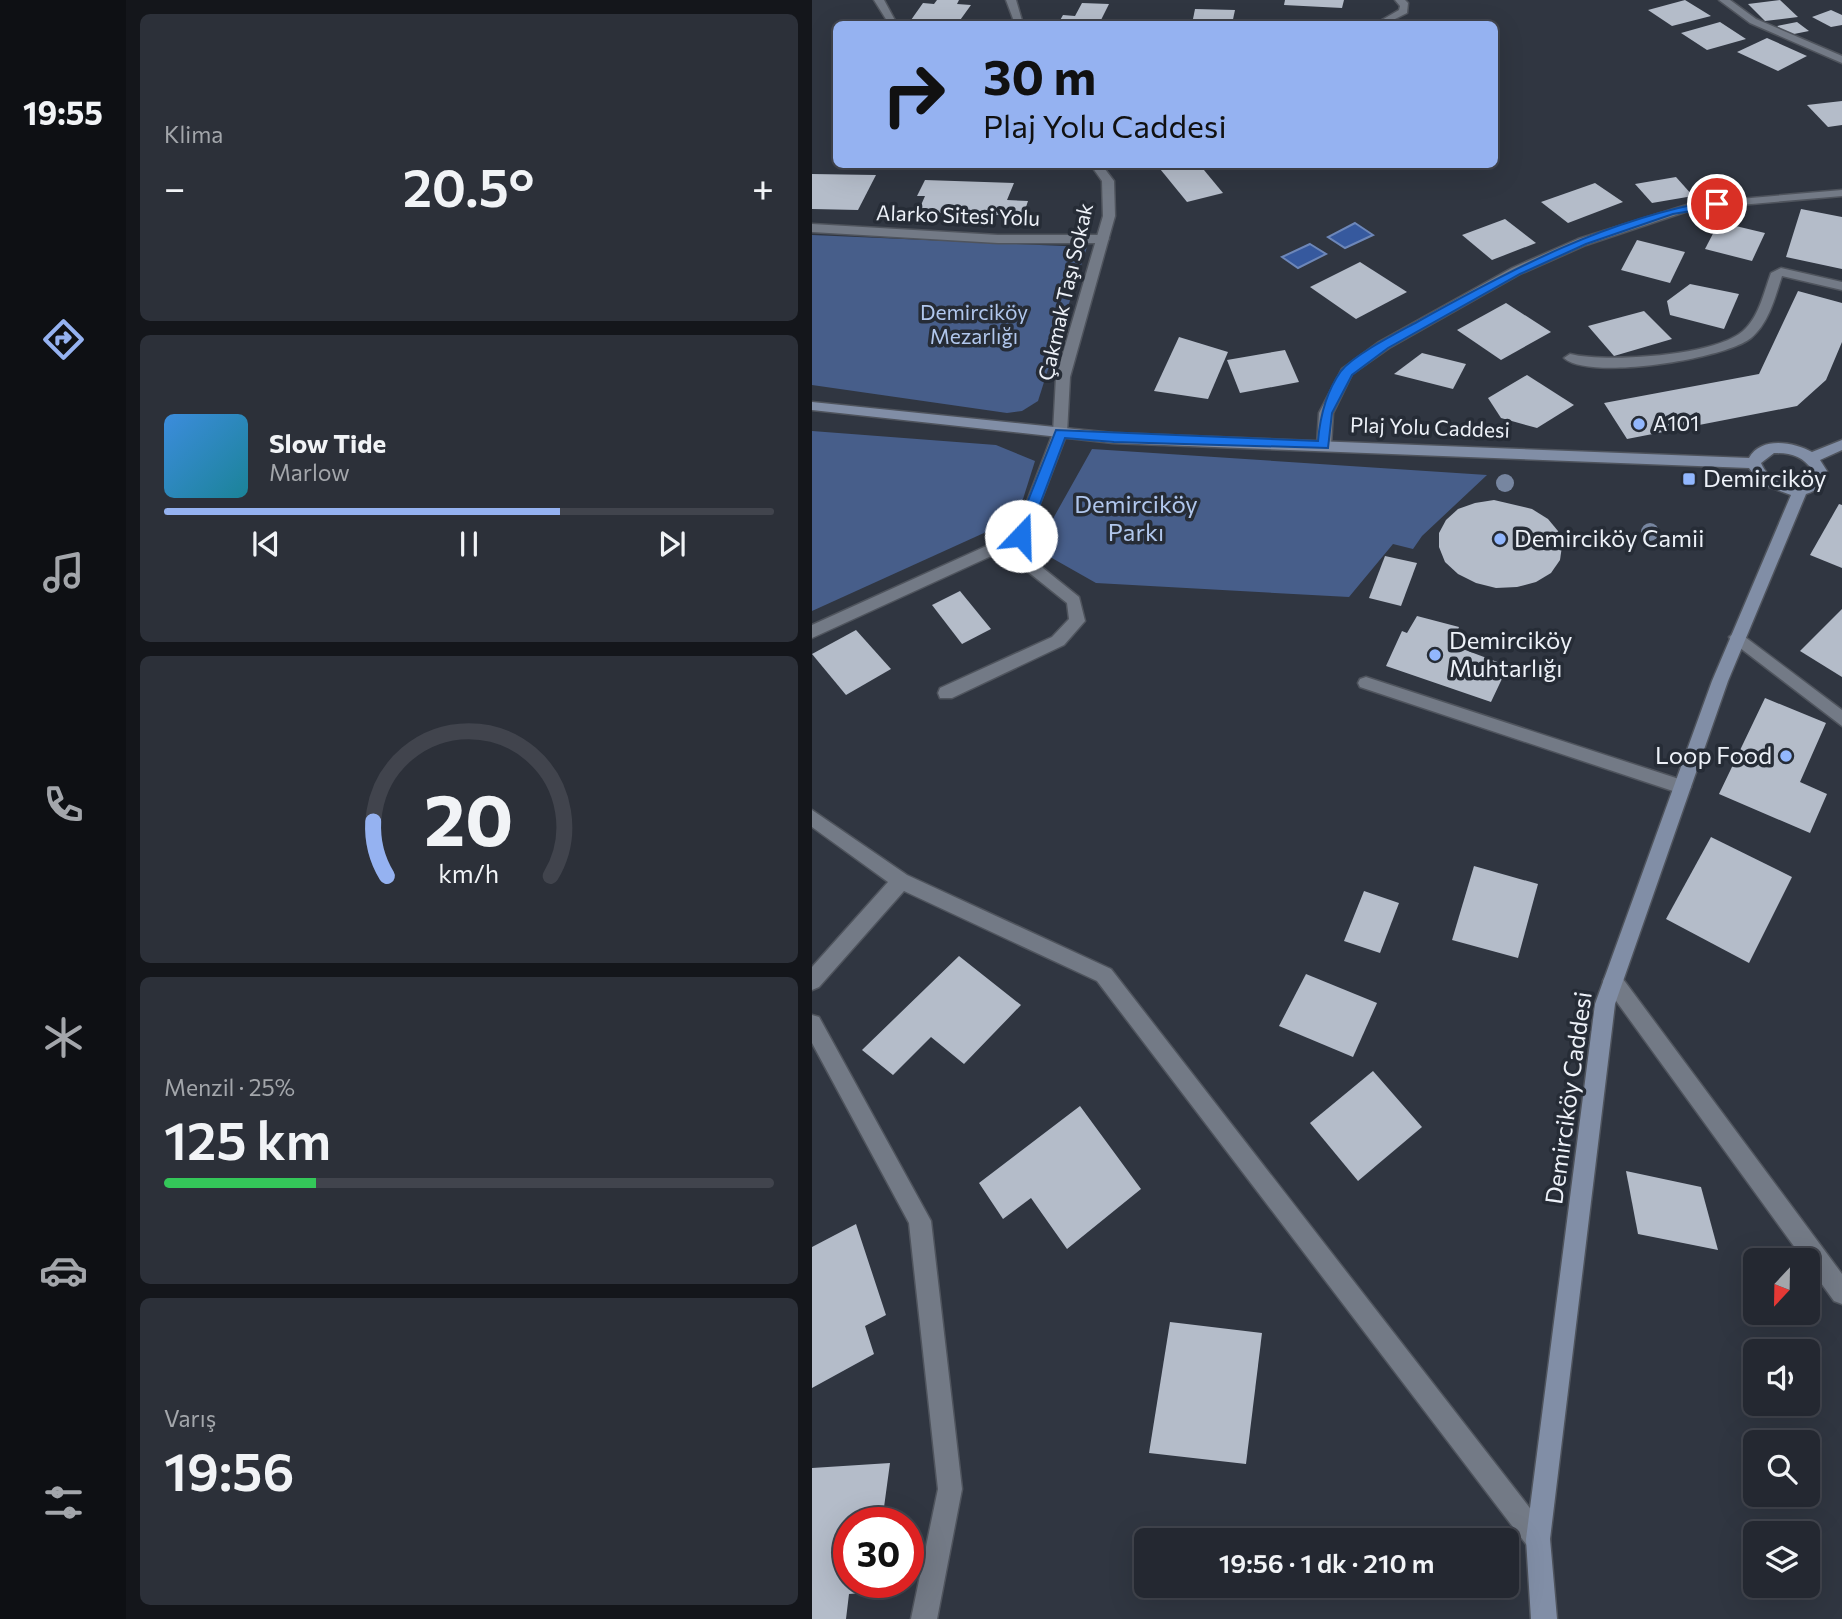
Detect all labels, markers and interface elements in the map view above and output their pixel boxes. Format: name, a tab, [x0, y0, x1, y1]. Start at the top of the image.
text: 30 m	[983, 45, 1096, 105]
icon: right	[868, 49, 959, 140]
text: 19:55	[23, 92, 103, 132]
text: Plaj Yolu Caddesi	[983, 105, 1227, 145]
text: Klima	[164, 120, 223, 148]
text: 20.5°	[403, 154, 534, 218]
text: −	[164, 163, 186, 210]
text: +	[752, 163, 774, 210]
pin	[1687, 174, 1747, 234]
icon: arrive	[1698, 185, 1736, 223]
street label: Alarko Sitesi Yolu	[876, 199, 1041, 230]
street label: Çakmak Taşı Sokak	[1032, 200, 1097, 383]
park label: Demirciköy Mezarlığı	[920, 299, 1028, 348]
icon: directions	[39, 315, 88, 364]
place label: A101	[1653, 410, 1699, 435]
street label: Plaj Yolu Caddesi	[1350, 411, 1510, 442]
marker: A101	[1631, 416, 1647, 432]
text: Slow Tide	[269, 427, 386, 458]
text: Marlow	[269, 458, 350, 486]
place label: Demirciköy	[1703, 463, 1826, 492]
marker: Demirciköy	[1681, 471, 1697, 487]
park label: Demirciköy Parkı	[1074, 489, 1198, 546]
position arrow	[984, 499, 1058, 573]
place label: Demirciköy Camii	[1514, 523, 1704, 552]
icon: previous	[247, 525, 285, 563]
icon: pause	[450, 525, 488, 563]
icon: next	[653, 525, 691, 563]
marker: Demirciköy Camii	[1492, 531, 1508, 547]
icon: music	[39, 548, 88, 597]
place label: Demirciköy Muhtarlığı	[1449, 625, 1572, 682]
marker: Demirciköy Muhtarlığı	[1427, 647, 1443, 663]
place label: Loop Food	[1655, 740, 1772, 769]
marker: Loop Food	[1778, 748, 1794, 764]
text: 20	[424, 772, 514, 861]
icon: phone	[39, 780, 88, 829]
text: km/h	[439, 857, 499, 887]
street label: Demirciköy Caddesi	[1538, 990, 1597, 1206]
icon: climate	[39, 1013, 88, 1062]
text: Menzil · 25%	[164, 1073, 295, 1101]
text: 125 km	[164, 1107, 331, 1171]
icon: car	[39, 1246, 88, 1295]
north arrow	[1743, 1248, 1820, 1325]
map controls	[1743, 1248, 1820, 1598]
button: sound	[1743, 1339, 1820, 1416]
text: Varış	[164, 1404, 216, 1432]
button: search	[1743, 1430, 1820, 1507]
text: 19:56	[164, 1438, 294, 1502]
icon: filters	[39, 1478, 88, 1527]
speed limit sign: 30	[833, 1507, 924, 1598]
button: layers	[1743, 1521, 1820, 1598]
text: 19:56 · 1 dk · 210 m	[1219, 1547, 1434, 1578]

